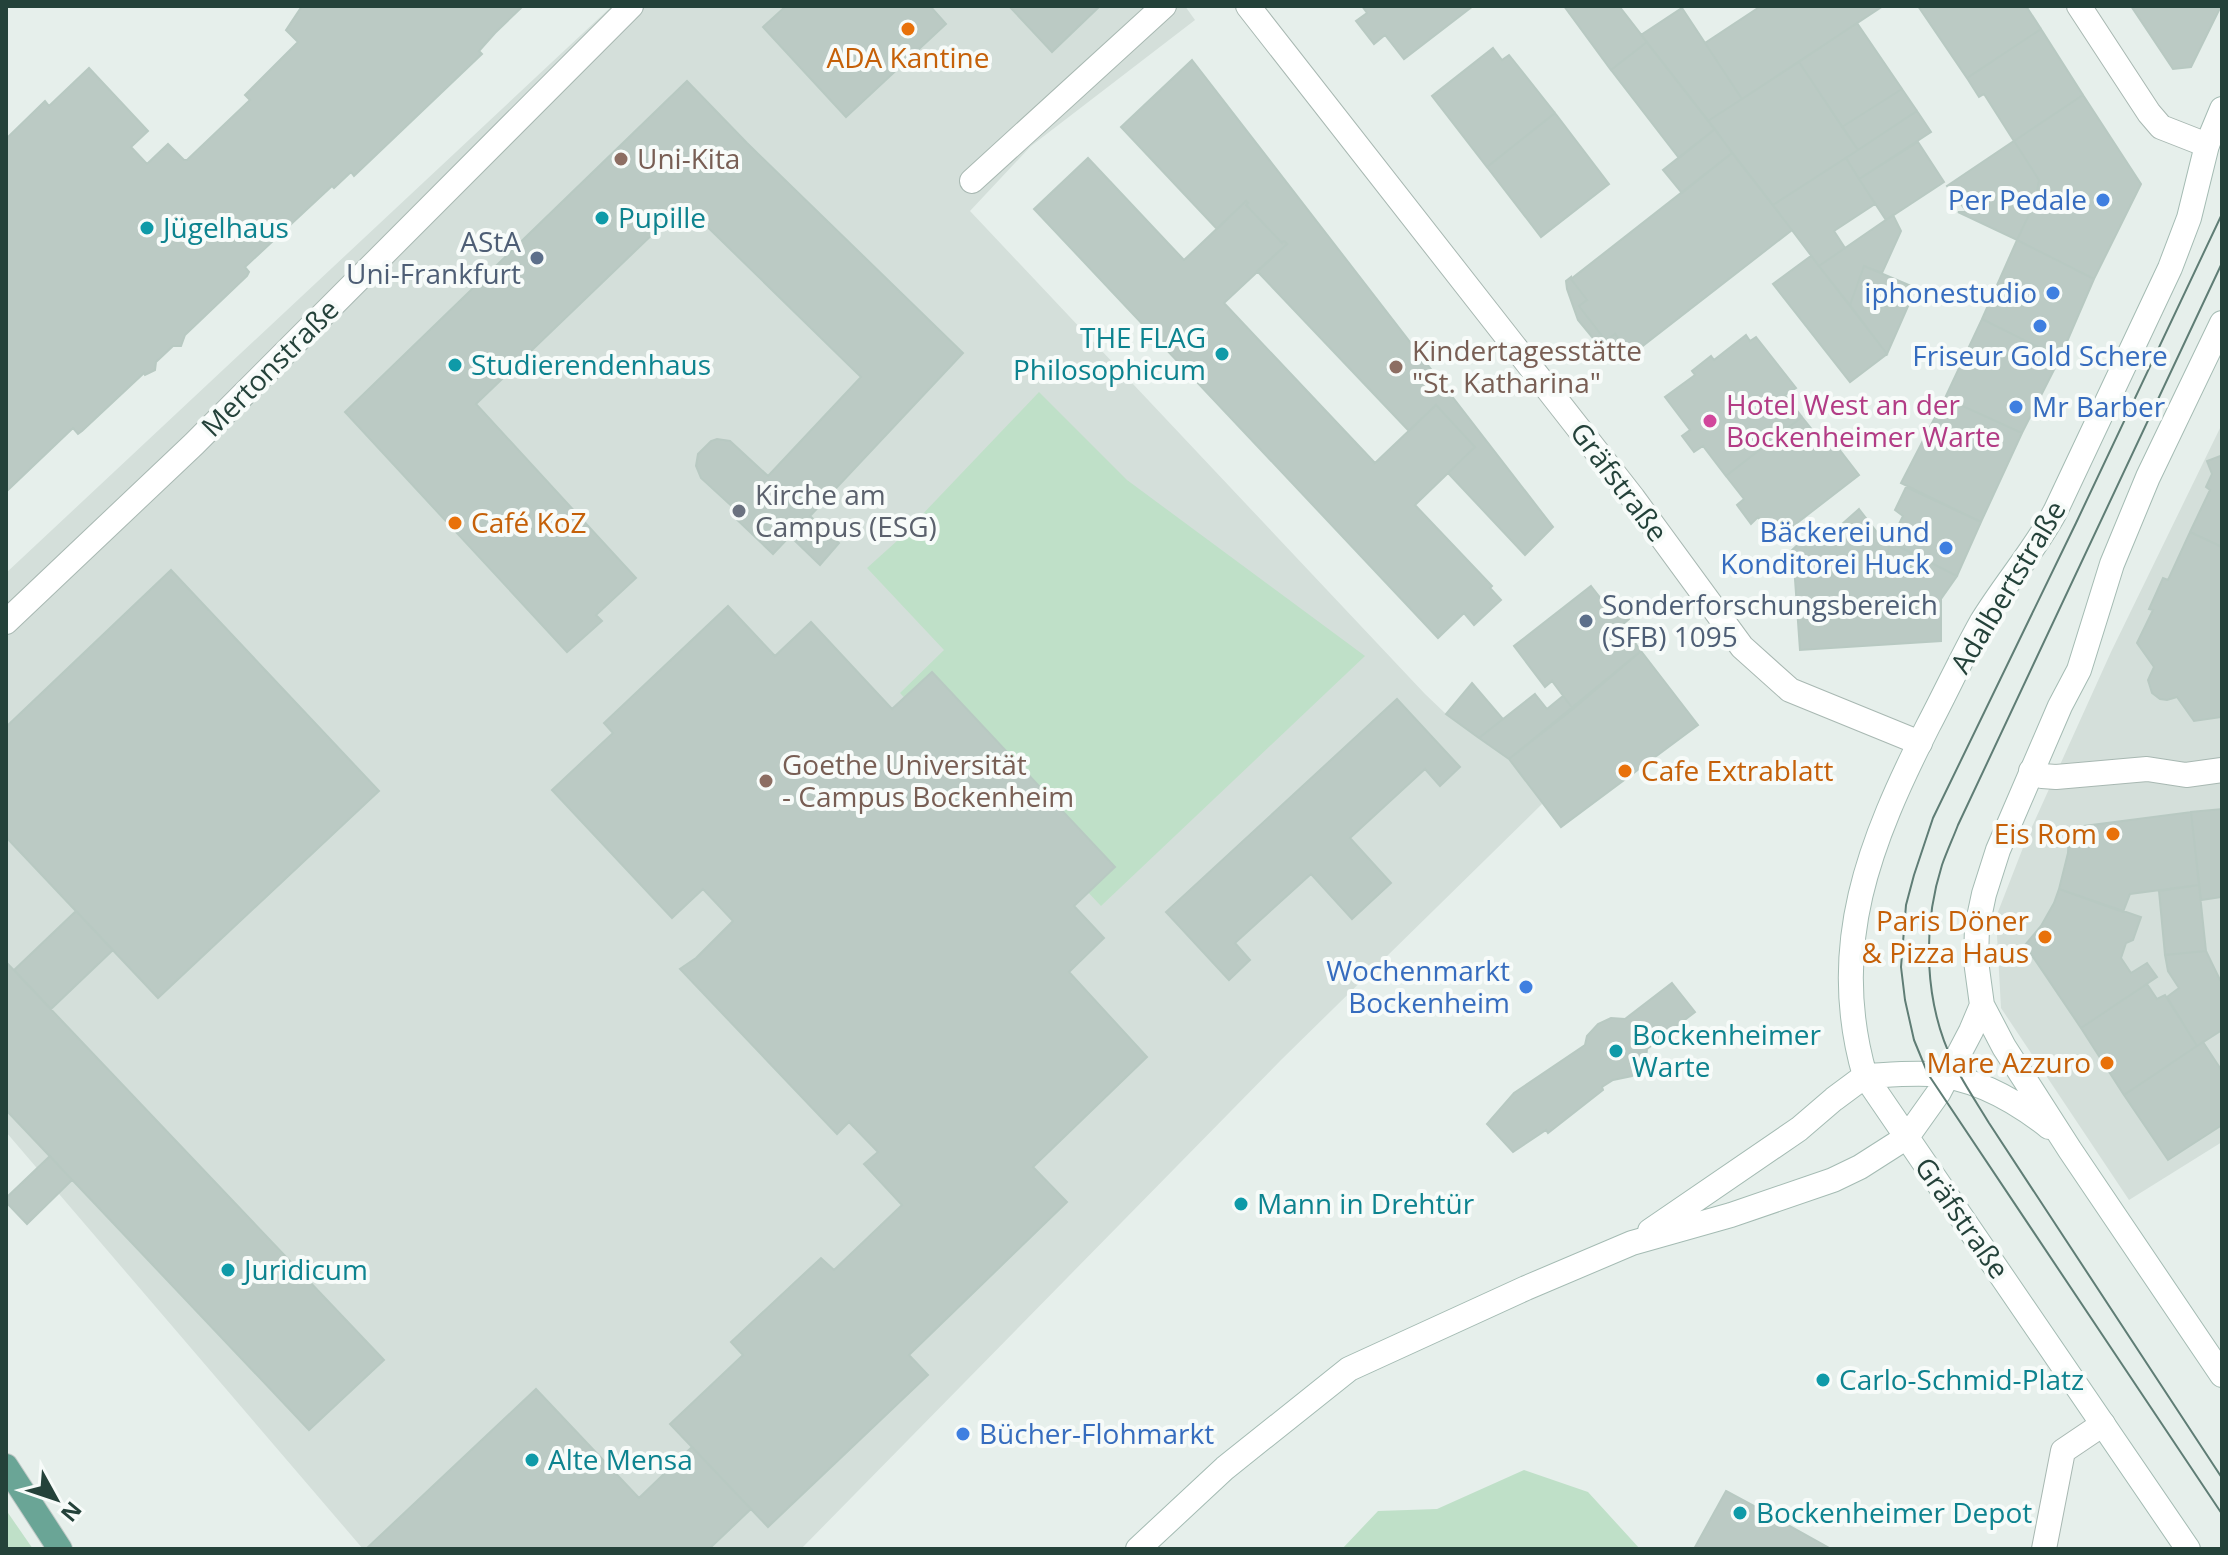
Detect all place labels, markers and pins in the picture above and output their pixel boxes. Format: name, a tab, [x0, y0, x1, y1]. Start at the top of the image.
marker: ADA Kantine	[899, 20, 917, 38]
place label: ADA Kantine	[827, 38, 989, 76]
place label: Uni-Kita	[637, 139, 740, 177]
marker: Uni-Kita	[612, 150, 630, 168]
place label: Per Pedale	[1948, 180, 2087, 218]
marker: Per Pedale	[2094, 191, 2112, 209]
place label: Pupille	[618, 198, 706, 236]
place label: Jügelhaus	[160, 208, 289, 246]
marker: Pupille	[593, 209, 611, 227]
marker: Jügelhaus	[138, 219, 156, 237]
place label: AStA Uni-Frankfurt	[346, 222, 521, 292]
marker: AStA Uni-Frankfurt	[528, 249, 546, 267]
place label: iphonestudio	[1864, 273, 2037, 311]
marker: iphonestudio	[2044, 284, 2062, 302]
marker: Friseur Gold Schere	[2031, 317, 2049, 335]
place label: THE FLAG Philosophicum	[1013, 318, 1206, 388]
place label: Kindertagesstätte "St. Katharina"	[1412, 331, 1642, 401]
place label: Friseur Gold Schere	[1912, 336, 2168, 374]
place label: Studierendenhaus	[471, 345, 711, 383]
marker: THE FLAG Philosophicum	[1213, 345, 1231, 363]
marker: Studierendenhaus	[446, 356, 464, 374]
marker: Kindertagesstätte "St. Katharina"	[1387, 358, 1405, 376]
place label: Hotel West an der Bockenheimer Warte	[1726, 385, 2001, 455]
place label: Mr Barber	[2032, 387, 2166, 425]
marker: Mr Barber	[2007, 398, 2025, 416]
marker: Hotel West an der Bockenheimer Warte	[1701, 412, 1719, 430]
place label: Kirche am Campus (ESG)	[755, 475, 937, 545]
marker: Kirche am Campus (ESG)	[730, 502, 748, 520]
place label: Café KoZ	[471, 503, 587, 541]
place label: Bäckerei und Konditorei Huck	[1720, 512, 1930, 582]
marker: Café KoZ	[446, 514, 464, 532]
marker: Bäckerei und Konditorei Huck	[1937, 539, 1955, 557]
place label: Sonderforschungsbereich (SFB) 1095	[1602, 585, 1938, 655]
marker: Sonderforschungsbereich (SFB) 1095	[1577, 612, 1595, 630]
place label: Goethe Universität - Campus Bockenheim	[782, 745, 1074, 815]
place label: Cafe Extrablatt	[1641, 751, 1834, 789]
marker: Cafe Extrablatt	[1616, 762, 1634, 780]
marker: Goethe Universität - Campus Bockenheim	[757, 772, 775, 790]
place label: Eis Rom	[1994, 814, 2097, 852]
marker: Eis Rom	[2104, 825, 2122, 843]
place label: Paris Döner & Pizza Haus	[1862, 901, 2030, 971]
marker: Paris Döner & Pizza Haus	[2036, 928, 2054, 946]
place label: Wochenmarkt Bockenheim	[1326, 951, 1510, 1021]
marker: Wochenmarkt Bockenheim	[1517, 978, 1535, 996]
place label: Bockenheimer Warte	[1632, 1015, 1822, 1085]
marker: Bockenheimer Warte	[1607, 1042, 1625, 1060]
place label: Mare Azzuro	[1926, 1043, 2091, 1081]
marker: Mare Azzuro	[2098, 1054, 2116, 1072]
place label: Mann in Drehtür	[1257, 1184, 1475, 1222]
marker: Mann in Drehtür	[1232, 1195, 1250, 1213]
place label: Juridicum	[241, 1250, 368, 1288]
marker: Juridicum	[219, 1261, 237, 1279]
place label: Carlo-Schmid-Platz	[1839, 1360, 2084, 1398]
marker: Carlo-Schmid-Platz	[1814, 1371, 1832, 1389]
place label: Bücher-Flohmarkt	[979, 1414, 1214, 1452]
marker: Bücher-Flohmarkt	[954, 1425, 972, 1443]
place label: Alte Mensa	[548, 1440, 693, 1478]
marker: Alte Mensa	[523, 1451, 541, 1469]
place label: Bockenheimer Depot	[1756, 1493, 2032, 1531]
marker: Bockenheimer Depot	[1731, 1504, 1749, 1522]

